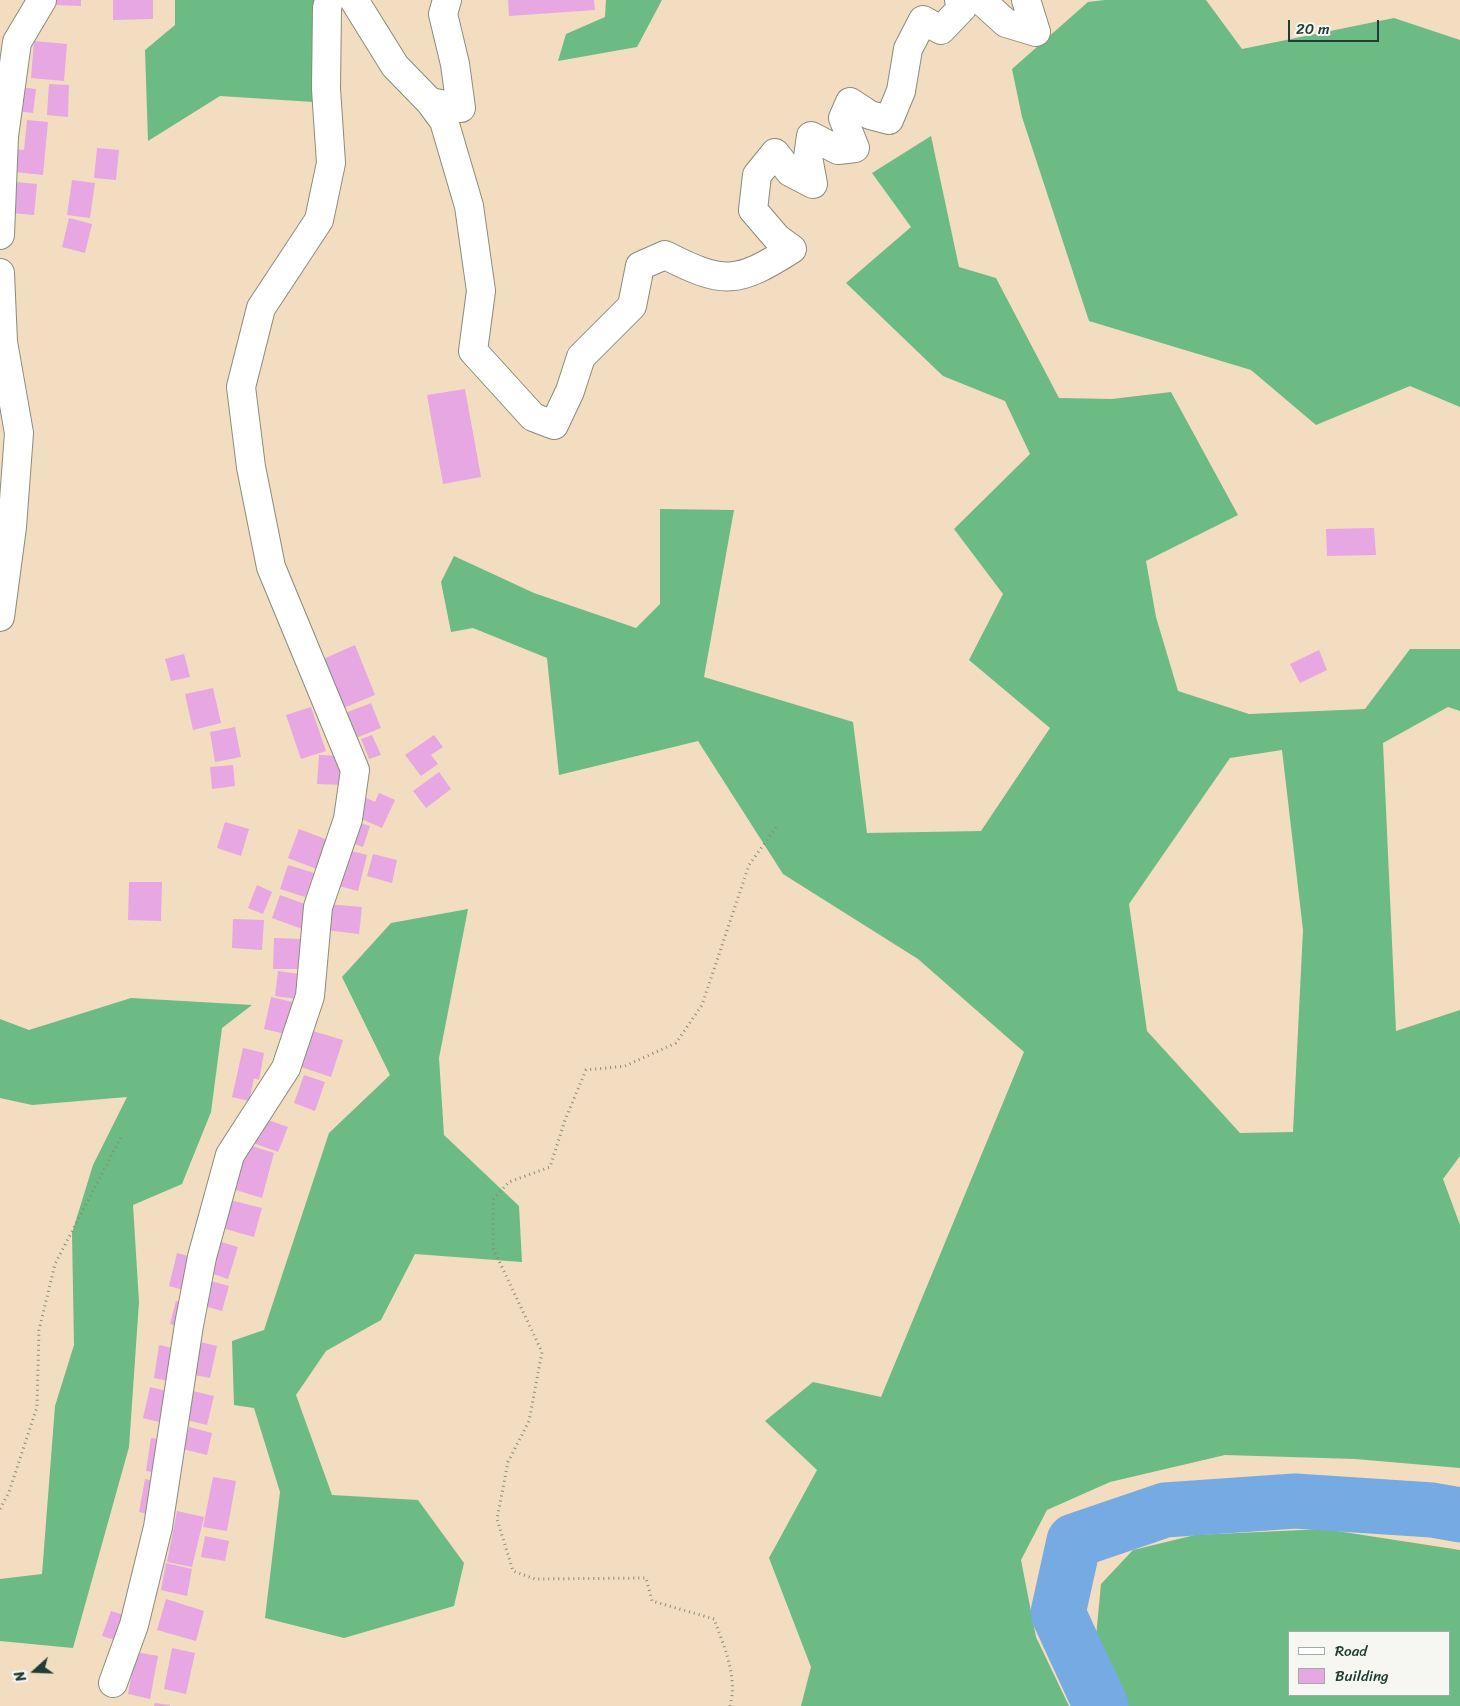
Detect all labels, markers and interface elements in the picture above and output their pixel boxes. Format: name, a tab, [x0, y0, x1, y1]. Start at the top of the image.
scale bar	[1290, 10, 1381, 42]
text: 20 m	[1296, 16, 1330, 42]
legend	[1288, 1631, 1450, 1696]
text: Road	[1335, 1638, 1367, 1664]
north arrow	[10, 1646, 60, 1696]
text: Building	[1335, 1663, 1389, 1689]
text: N	[7, 1667, 34, 1685]

